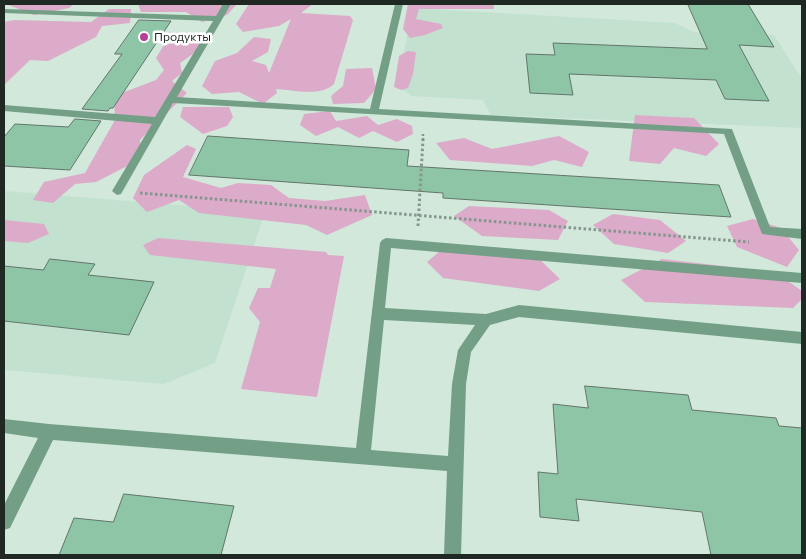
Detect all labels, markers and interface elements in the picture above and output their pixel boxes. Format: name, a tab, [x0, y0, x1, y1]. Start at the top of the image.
place label: Продукты	[154, 30, 211, 44]
marker: Продукты	[138, 31, 150, 43]

